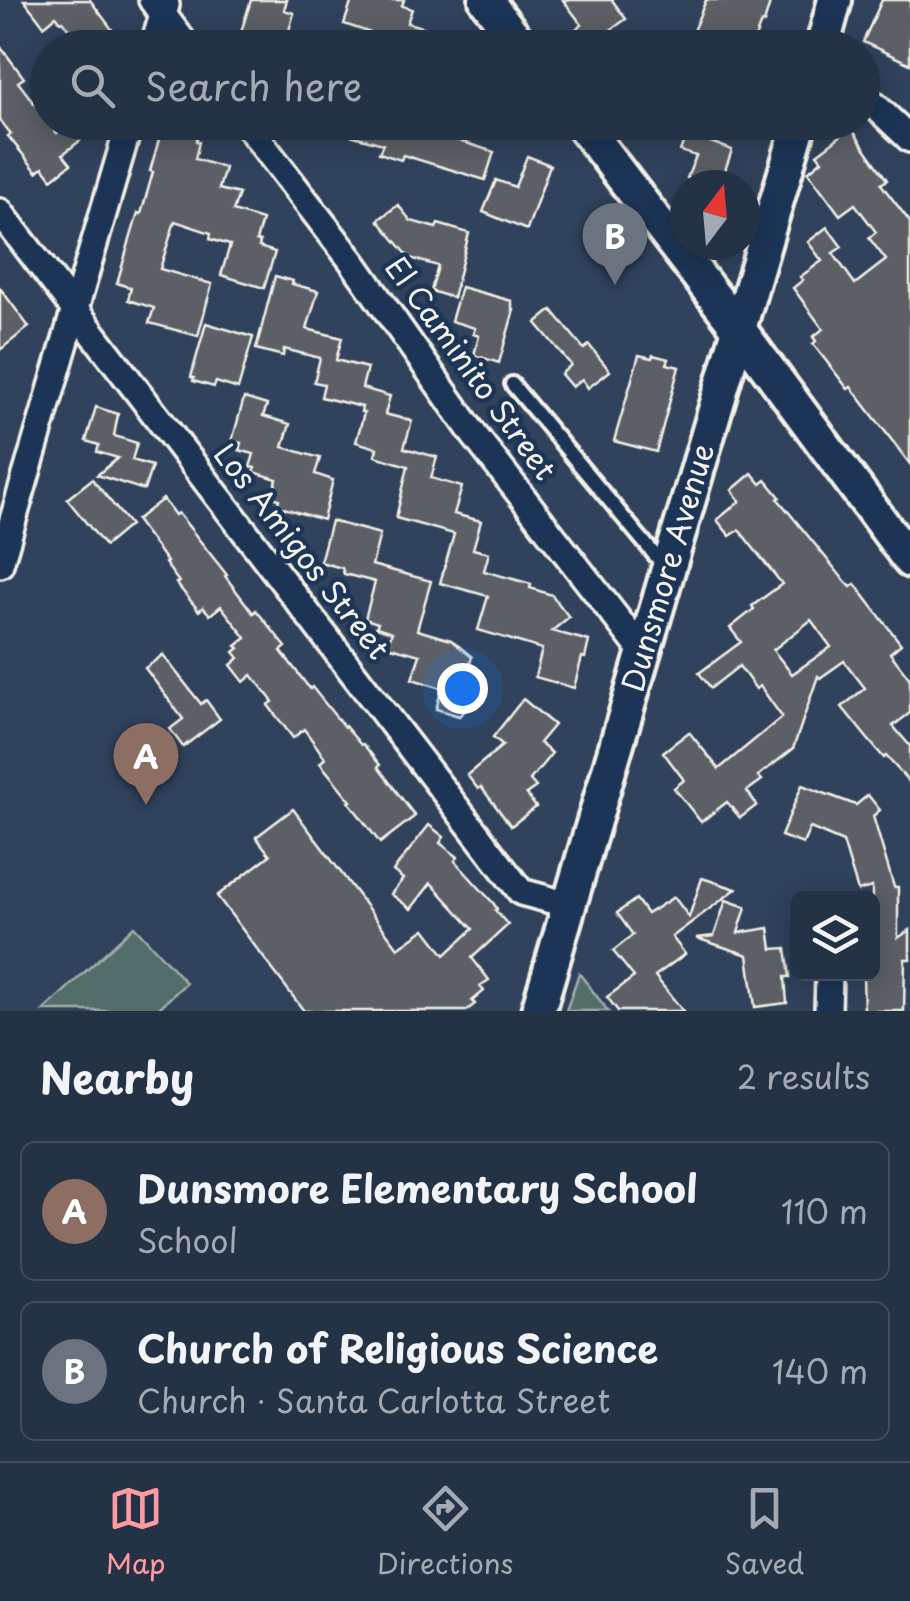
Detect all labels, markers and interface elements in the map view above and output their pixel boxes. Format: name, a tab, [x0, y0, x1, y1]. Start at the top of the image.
search box	[30, 30, 880, 140]
text: Search here	[145, 57, 362, 114]
icon: search	[65, 58, 120, 113]
north arrow	[670, 170, 760, 260]
pin: B	[582, 202, 648, 285]
street label: El Caminito Street	[375, 246, 569, 489]
street label: Los Amigos Street	[204, 433, 402, 668]
street label: Dunsmore Avenue	[608, 438, 724, 696]
your location	[437, 663, 488, 714]
pin: A	[114, 722, 178, 805]
map controls	[790, 891, 880, 981]
button: layers	[790, 891, 880, 981]
text: Nearby	[40, 1045, 194, 1108]
text: 2 results	[737, 1052, 870, 1100]
text: Dunsmore Elementary School	[137, 1159, 698, 1216]
text: A	[62, 1187, 87, 1235]
text: 110 m	[781, 1187, 868, 1235]
text: School	[137, 1216, 238, 1264]
text: Church of Religious Science	[137, 1319, 658, 1376]
text: B	[64, 1347, 85, 1395]
text: 140 m	[772, 1347, 868, 1395]
text: Church · Santa Carlotta Street	[137, 1376, 610, 1424]
tab: Map	[106, 1481, 166, 1584]
tab: Directions	[377, 1481, 513, 1584]
tab: Saved	[725, 1481, 804, 1584]

